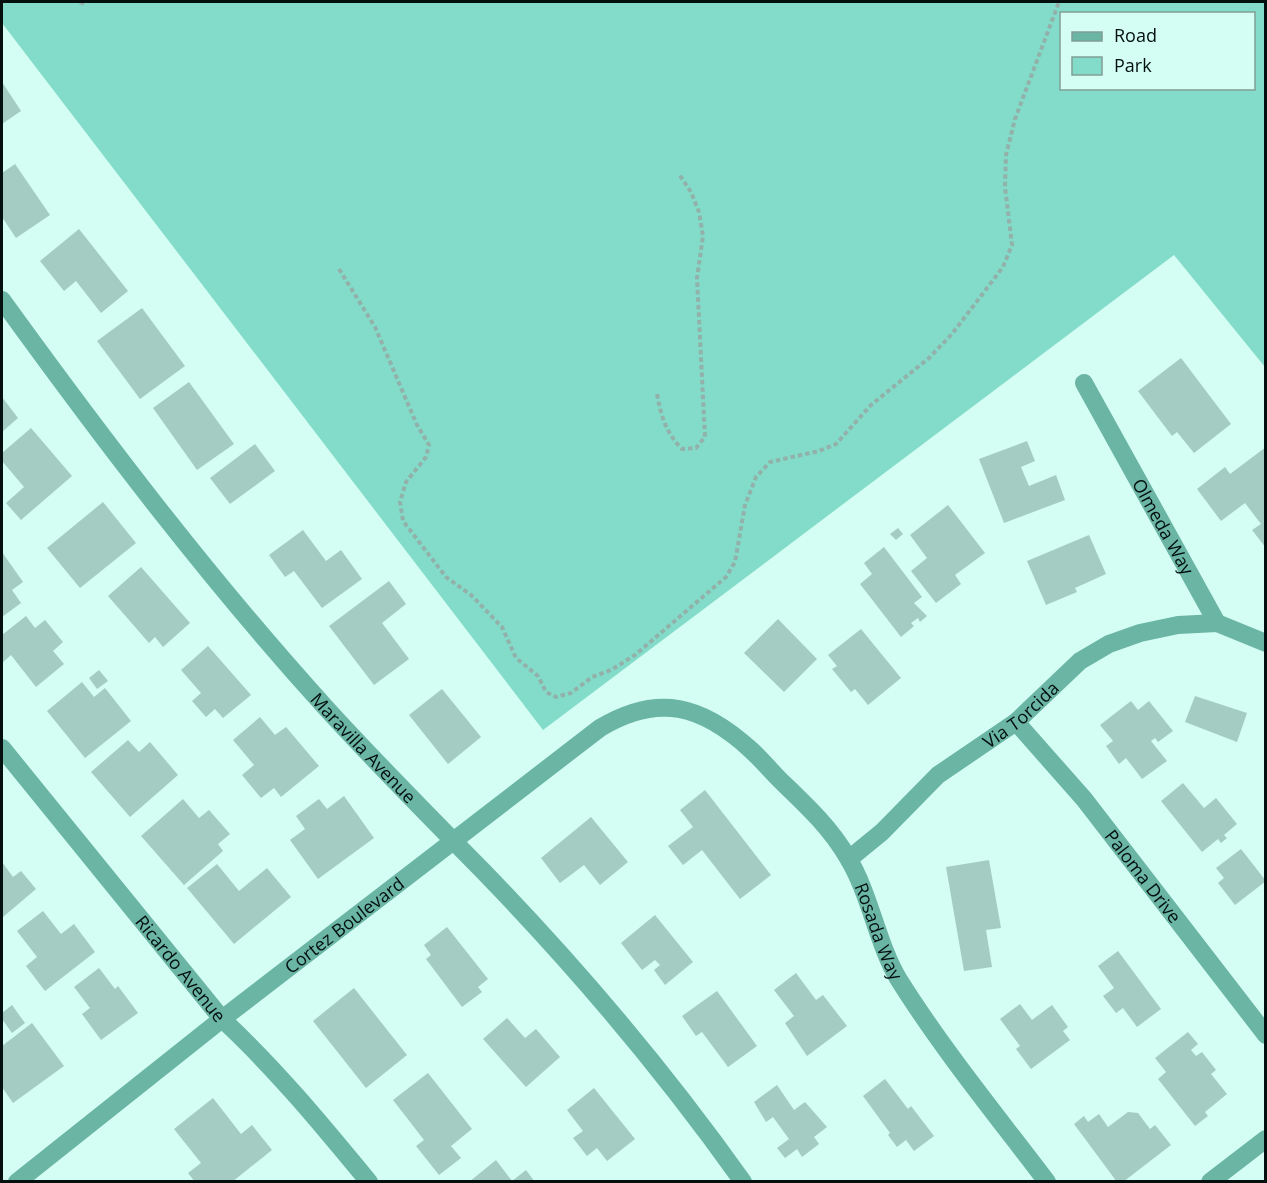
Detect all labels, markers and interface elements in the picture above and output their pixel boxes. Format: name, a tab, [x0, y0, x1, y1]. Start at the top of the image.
legend	[1060, 12, 1255, 90]
text: Road	[1114, 23, 1157, 47]
text: Park	[1114, 53, 1152, 77]
street label: Olmeda Way	[1127, 474, 1200, 580]
street label: Via Torcida	[978, 676, 1064, 753]
street label: Maravilla Avenue	[306, 687, 422, 808]
street label: Paloma Drive	[1100, 824, 1187, 928]
street label: Cortez Boulevard	[279, 871, 409, 979]
street label: Rosada Way	[850, 879, 909, 985]
street label: Ricardo Avenue	[130, 910, 232, 1027]

